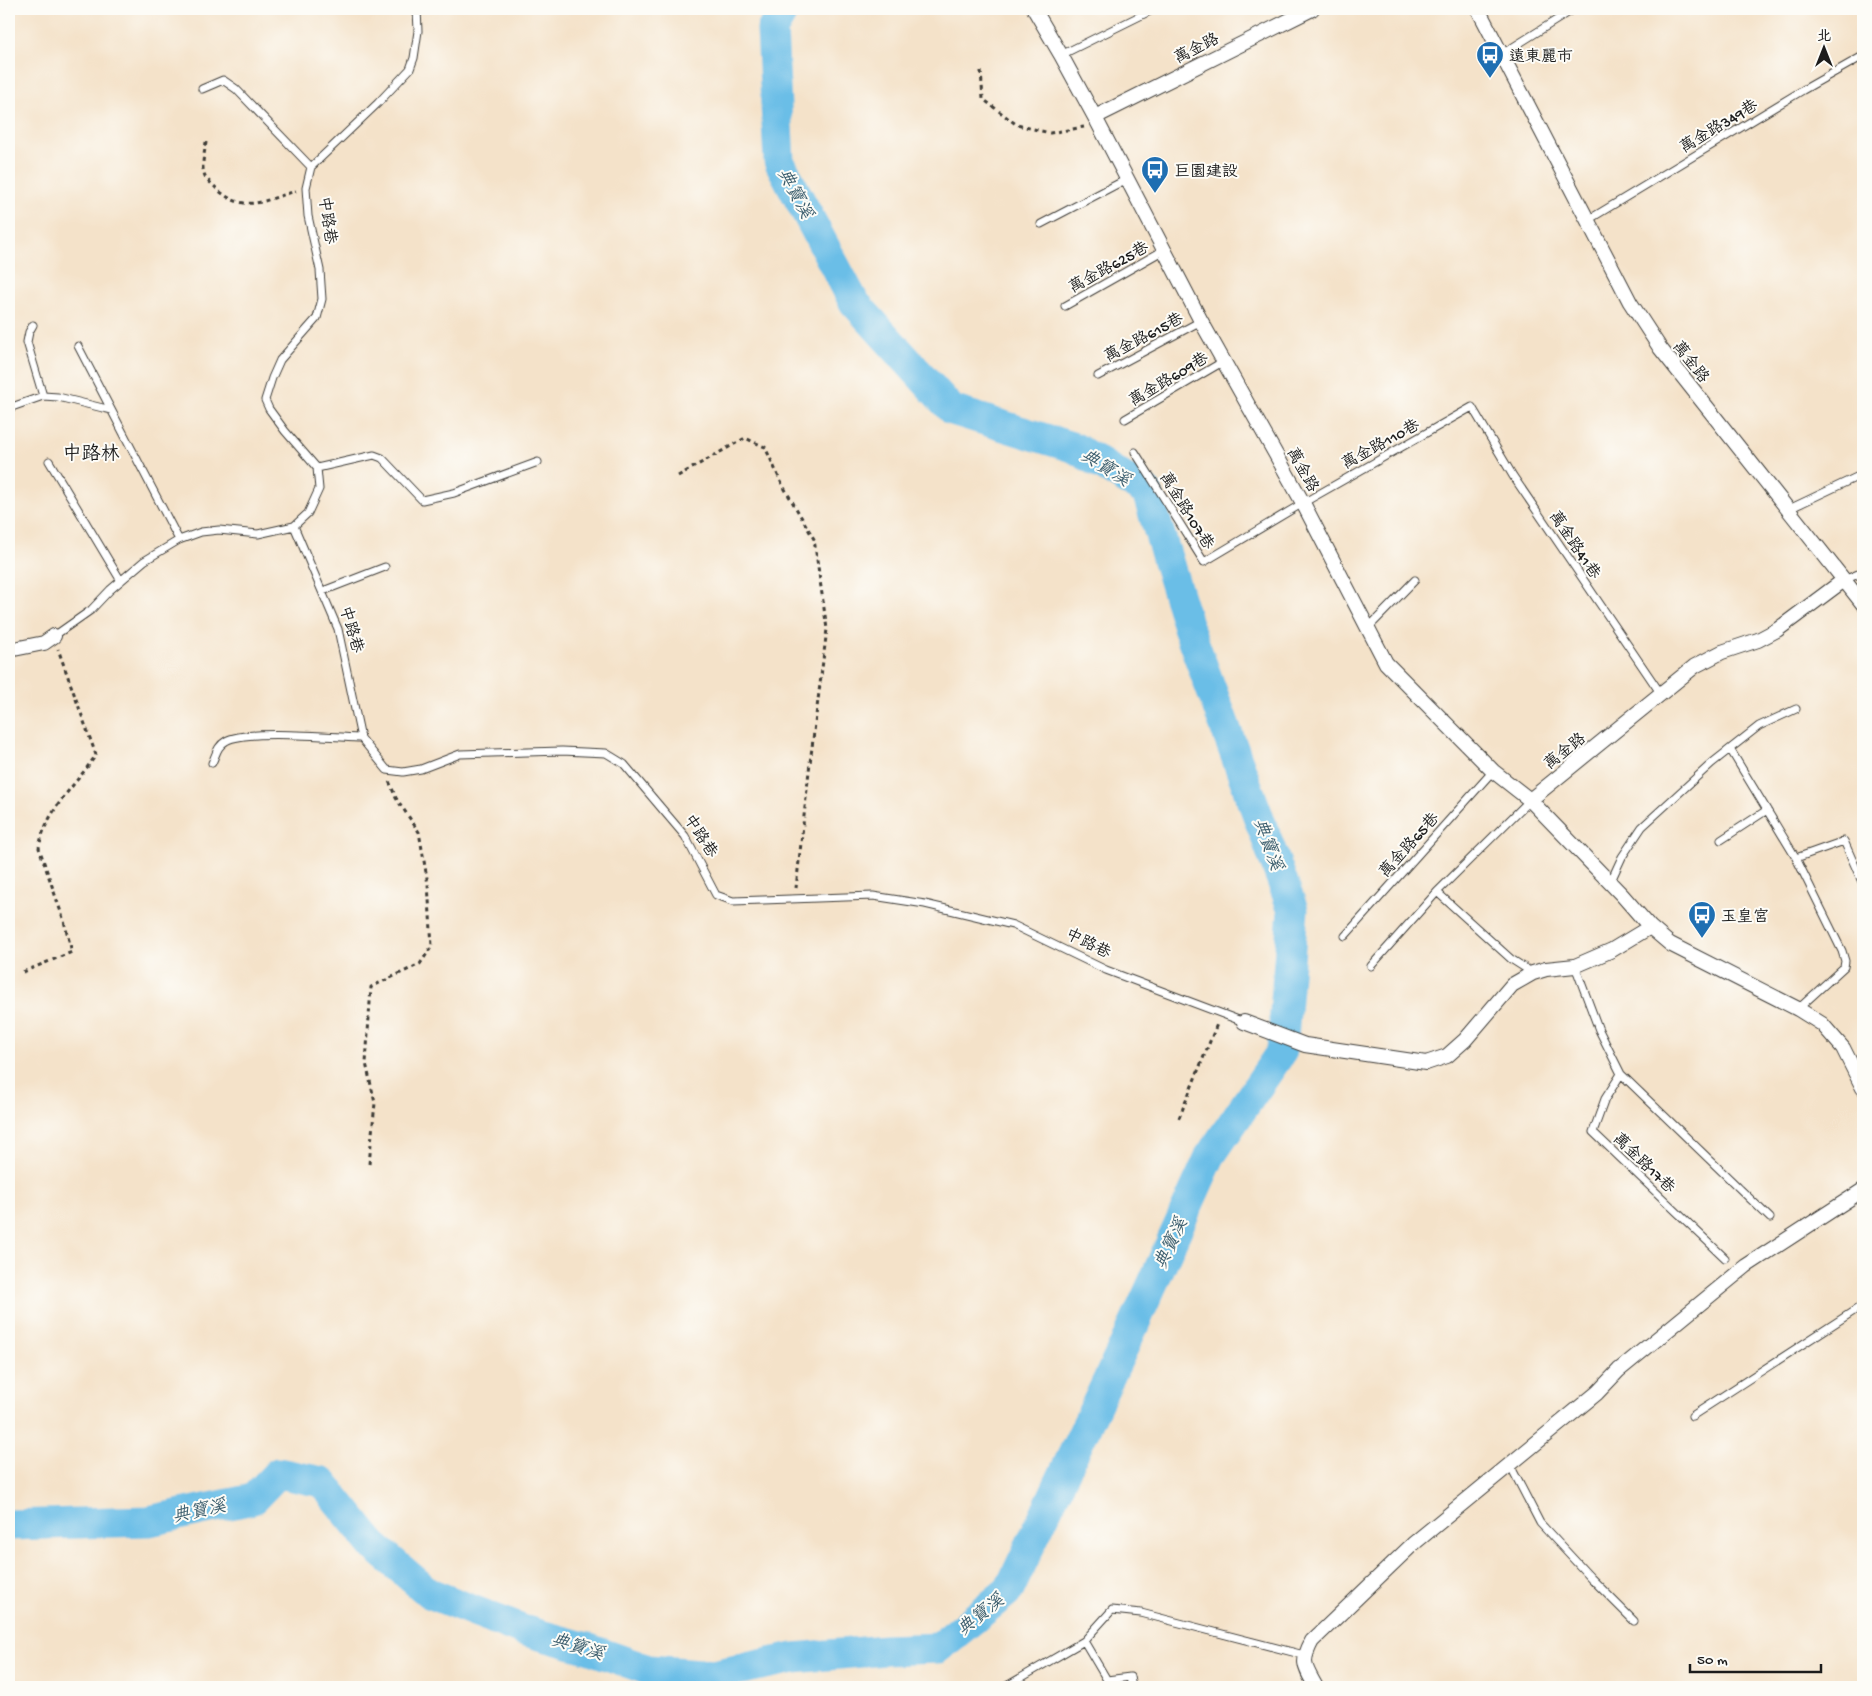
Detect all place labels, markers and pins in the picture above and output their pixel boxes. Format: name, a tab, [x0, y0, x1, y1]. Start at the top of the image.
bus stop icon: 遠東麗市	[1475, 40, 1505, 79]
place label: 遠東麗市	[1509, 47, 1573, 68]
bus stop icon: 巨園建設	[1140, 155, 1170, 194]
place label: 巨園建設	[1174, 163, 1238, 183]
bus stop icon: 玉皇宮	[1687, 900, 1717, 939]
place label: 玉皇宮	[1721, 907, 1769, 928]

